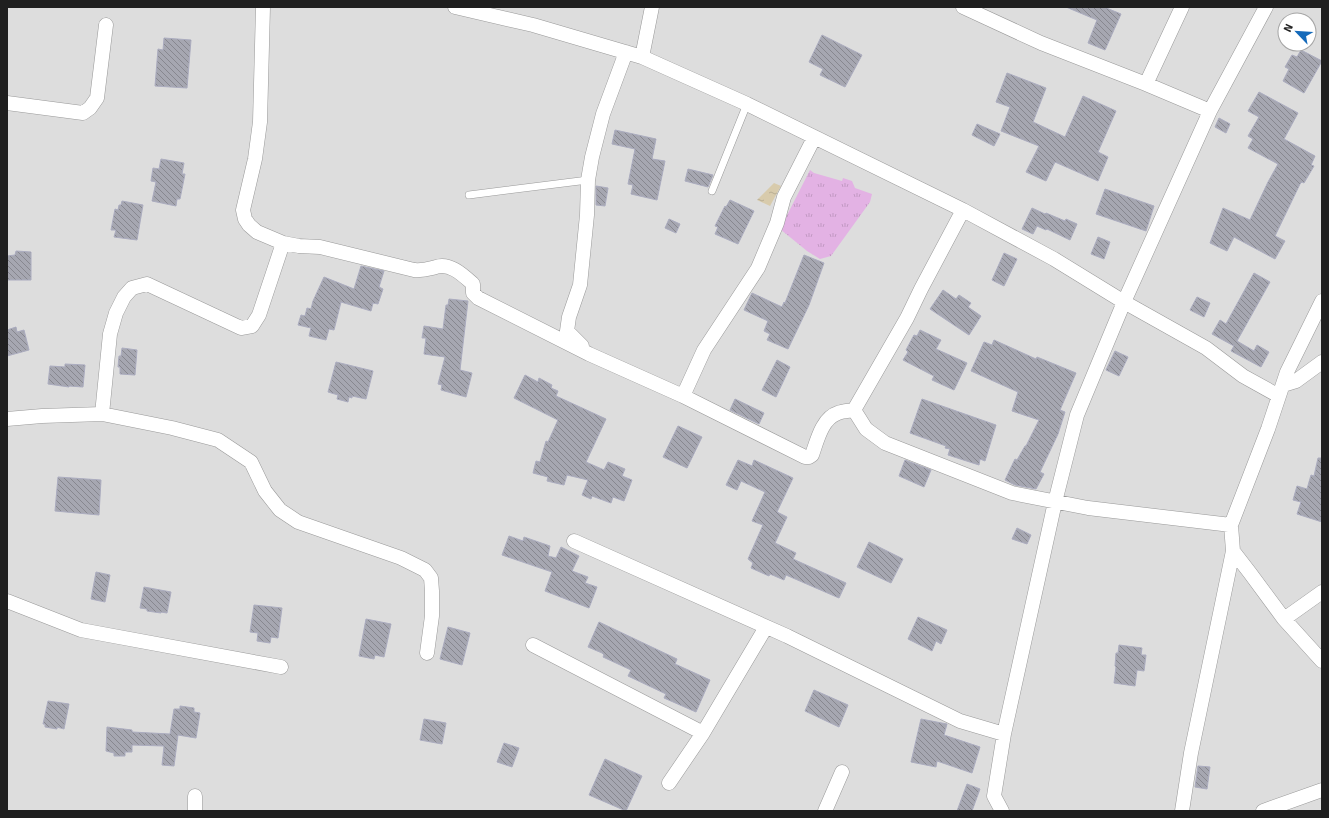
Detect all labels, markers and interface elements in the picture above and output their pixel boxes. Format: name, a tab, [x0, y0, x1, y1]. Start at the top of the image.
north arrow	[1277, 12, 1317, 52]
text: N	[1281, 22, 1296, 34]

